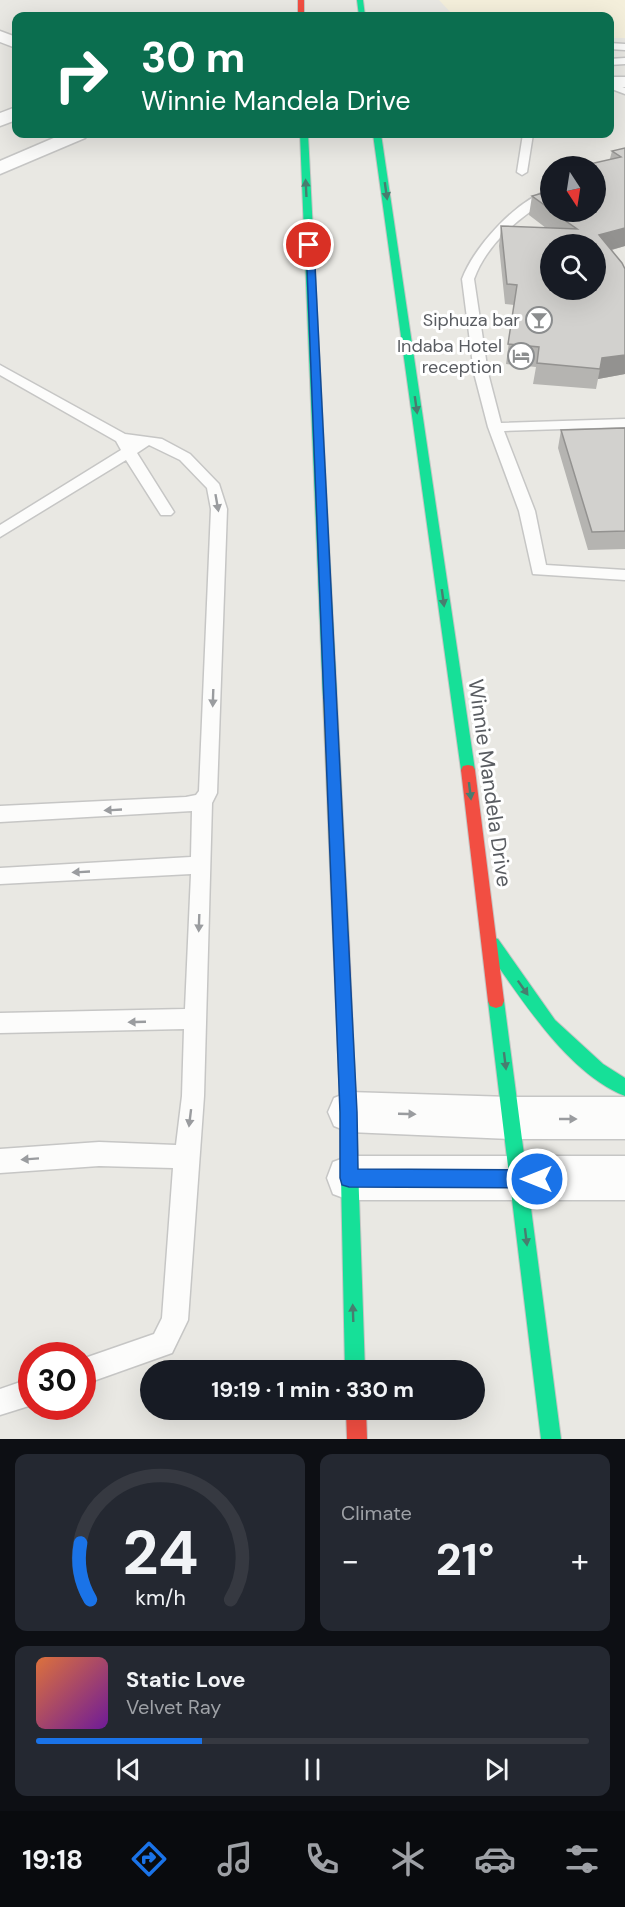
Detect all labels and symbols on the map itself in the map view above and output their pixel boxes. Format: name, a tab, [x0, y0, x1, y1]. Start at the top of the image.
north arrow	[540, 156, 606, 222]
one-way arrow	[302, 179, 311, 198]
one-way arrow	[381, 182, 390, 201]
pin	[283, 219, 334, 270]
bar icon: Siphuza bar	[524, 305, 554, 335]
place label: Siphuza bar	[423, 308, 520, 332]
place label: Indaba Hotel reception	[397, 334, 502, 379]
hotel icon: Indaba Hotel reception	[506, 341, 536, 371]
one-way arrow	[411, 396, 420, 415]
one-way arrow	[213, 494, 222, 513]
one-way arrow	[439, 589, 448, 608]
street label: Winnie Mandela Drive	[462, 677, 518, 889]
one-way arrow	[208, 688, 217, 707]
one-way arrow	[466, 782, 475, 801]
one-way arrow	[104, 806, 123, 815]
one-way arrow	[72, 868, 91, 877]
one-way arrow	[195, 914, 204, 933]
one-way arrow	[517, 980, 529, 996]
one-way arrow	[128, 1017, 147, 1026]
one-way arrow	[500, 1051, 510, 1070]
one-way arrow	[185, 1109, 195, 1128]
one-way arrow	[398, 1110, 417, 1119]
one-way arrow	[559, 1114, 578, 1124]
position arrow	[505, 1147, 569, 1211]
one-way arrow	[20, 1154, 39, 1163]
one-way arrow	[521, 1228, 530, 1247]
one-way arrow	[348, 1303, 357, 1322]
speed limit sign: 30	[18, 1342, 96, 1420]

